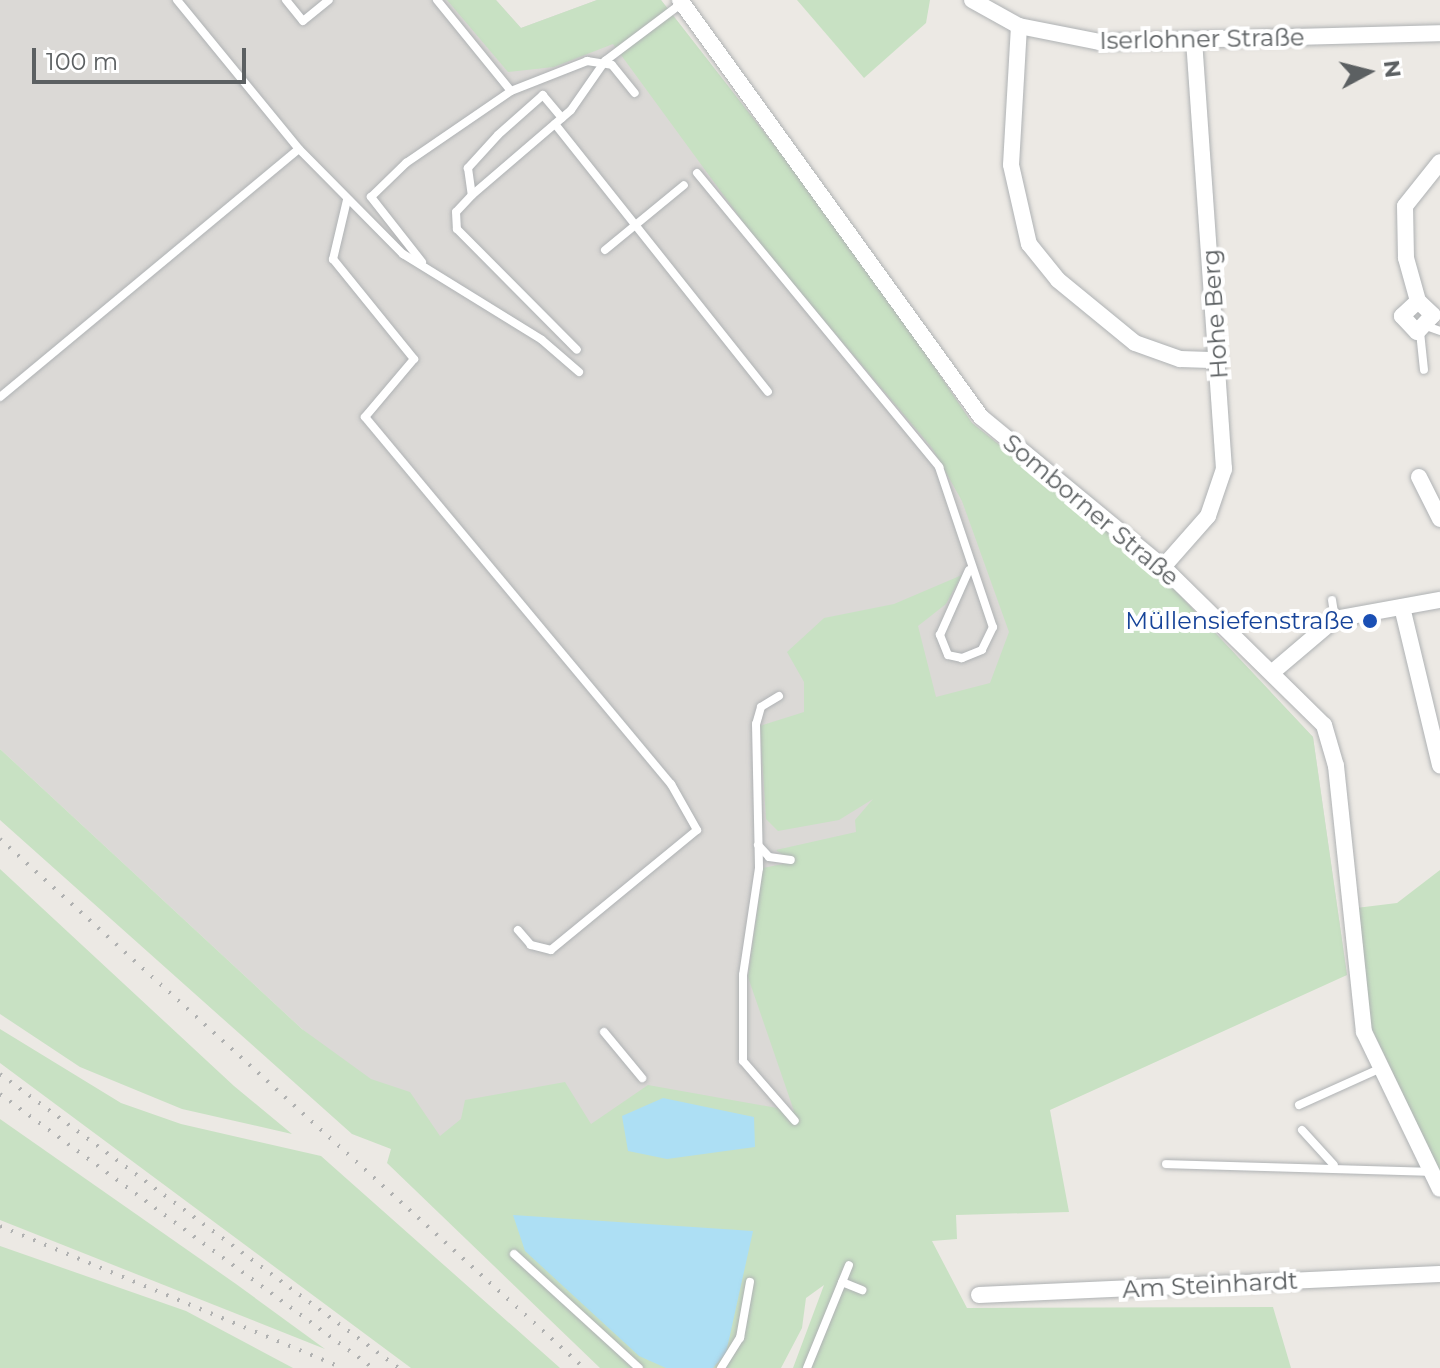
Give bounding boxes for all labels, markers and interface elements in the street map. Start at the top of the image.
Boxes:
street label: Iserlohner Straße [1099,23,1305,55]
scale bar [36,32,250,82]
north arrow [1328,32,1408,112]
text: 100 m [46,47,118,76]
text: N [1378,59,1407,79]
street label: Hohe Berg [1196,248,1234,380]
street label: Somborner Straße [997,428,1185,592]
place label: Müllensiefenstraße [1125,607,1354,635]
marker: Müllensiefenstraße [1361,612,1379,630]
street label: Am Steinhardt [1122,1266,1298,1304]

